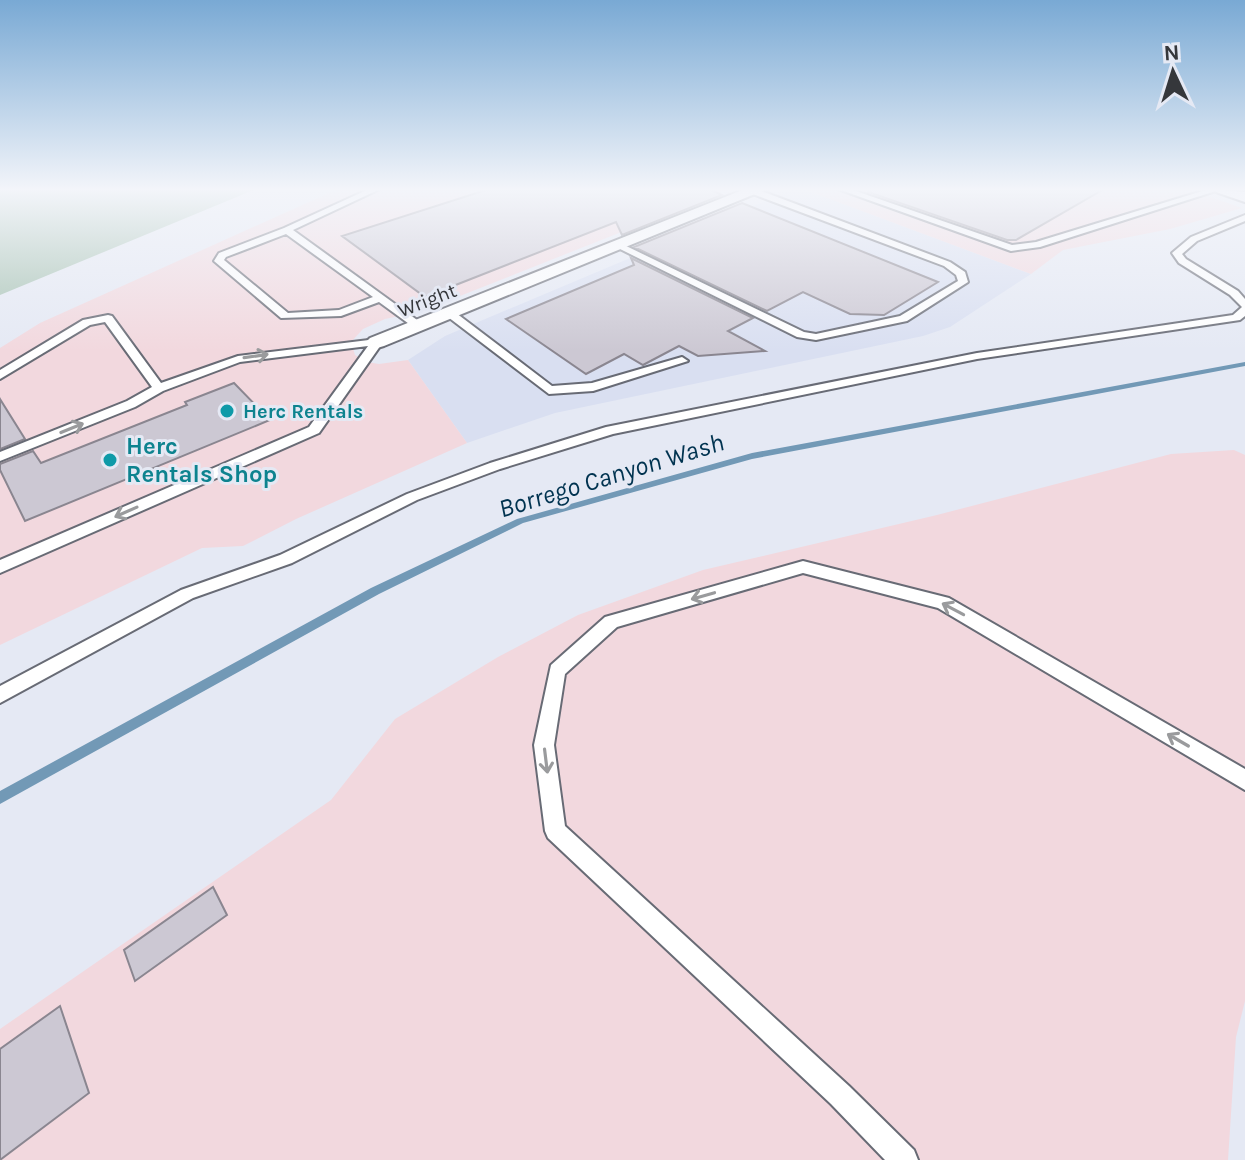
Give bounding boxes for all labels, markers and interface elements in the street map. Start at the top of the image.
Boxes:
north arrow [1133,32,1213,112]
text: N [1163,40,1180,67]
street label: Wright [394,279,460,322]
one-way arrow [243,348,268,363]
place label: Herc Rentals [243,400,363,423]
marker: Herc Rentals [218,402,236,420]
one-way arrow [59,420,84,434]
water label: Borrego Canyon Wash [495,426,727,524]
place label: Herc Rentals Shop [126,432,277,488]
marker: Herc Rentals Shop [101,451,119,469]
one-way arrow [114,505,139,520]
one-way arrow [691,589,717,604]
one-way arrow [942,601,965,617]
one-way arrow [1167,732,1190,748]
one-way arrow [539,748,554,773]

